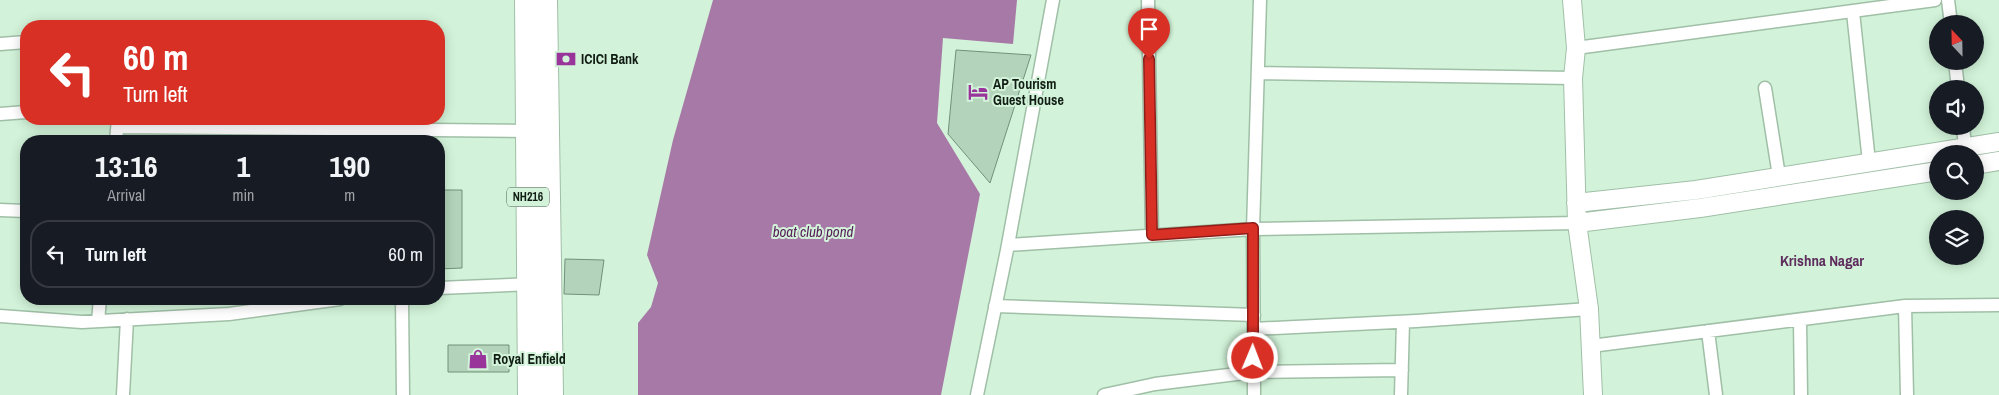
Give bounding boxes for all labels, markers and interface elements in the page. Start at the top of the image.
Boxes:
pin [1128,8,1170,59]
icon: arrive [1135,15,1163,43]
north arrow [1929,15,1984,70]
map controls [1929,15,1984,265]
text: 60 m [123,34,188,81]
icon: left [40,40,105,105]
bank icon: ICICI Bank [555,48,577,70]
place label: ICICI Bank [581,50,639,68]
place label: AP Tourism Guest House [993,75,1064,109]
text: Turn left [123,79,188,109]
button: sound [1929,80,1984,135]
hotel icon: AP Tourism Guest House [967,81,989,103]
button: search [1929,145,1984,200]
text: 13:16 [95,146,158,186]
text: 1 [237,146,250,186]
text: 190 [329,146,370,186]
text: Arrival [107,184,145,206]
text: min [232,184,254,206]
text: m [344,184,355,206]
road number: NH216 [507,188,549,206]
button: layers [1929,210,1984,265]
water label: boat club pond [773,221,854,242]
icon: left [42,240,70,268]
text: Turn left [85,241,146,267]
text: 60 m [388,241,423,267]
district label: Krishna Nagar [1780,250,1864,271]
position arrow [1226,331,1278,383]
shop icon: Royal Enfield [467,348,489,370]
place label: Royal Enfield [493,350,566,368]

